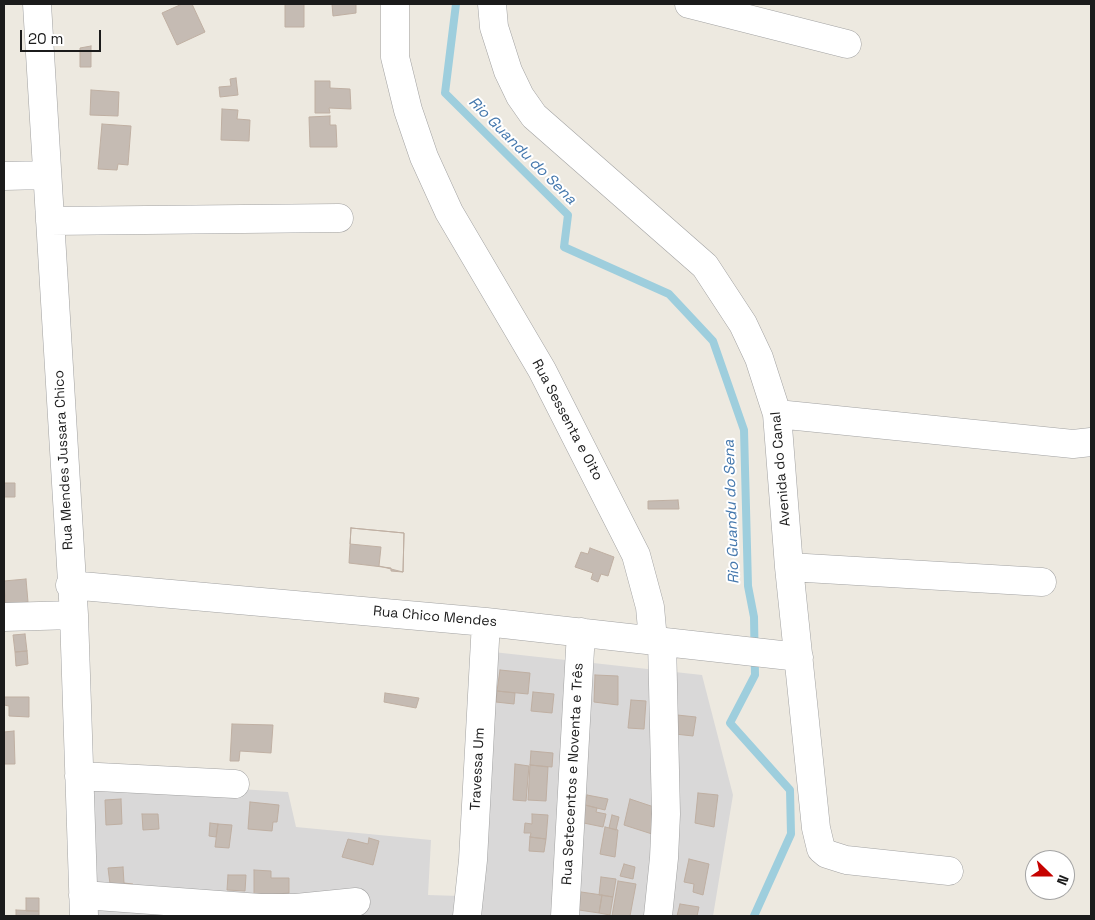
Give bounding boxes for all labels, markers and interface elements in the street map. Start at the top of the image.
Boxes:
scale bar [22,20,104,52]
text: 20 m [28,29,63,48]
water label: Rio Guandu do Sena [465,94,579,208]
street label: Rua Sessenta e Oito [528,356,606,484]
street label: Rua Mendes Jussara Chico [51,370,77,550]
street label: Avenida do Canal [768,411,794,527]
water label: Rio Guandu do Sena [720,439,744,585]
street label: Rua Chico Mendes [372,603,498,631]
street label: Rua Setecentos e Noventa e Três [559,663,587,885]
street label: Travessa Um [467,727,489,811]
north arrow [1025,850,1075,900]
text: N [1053,873,1073,888]

